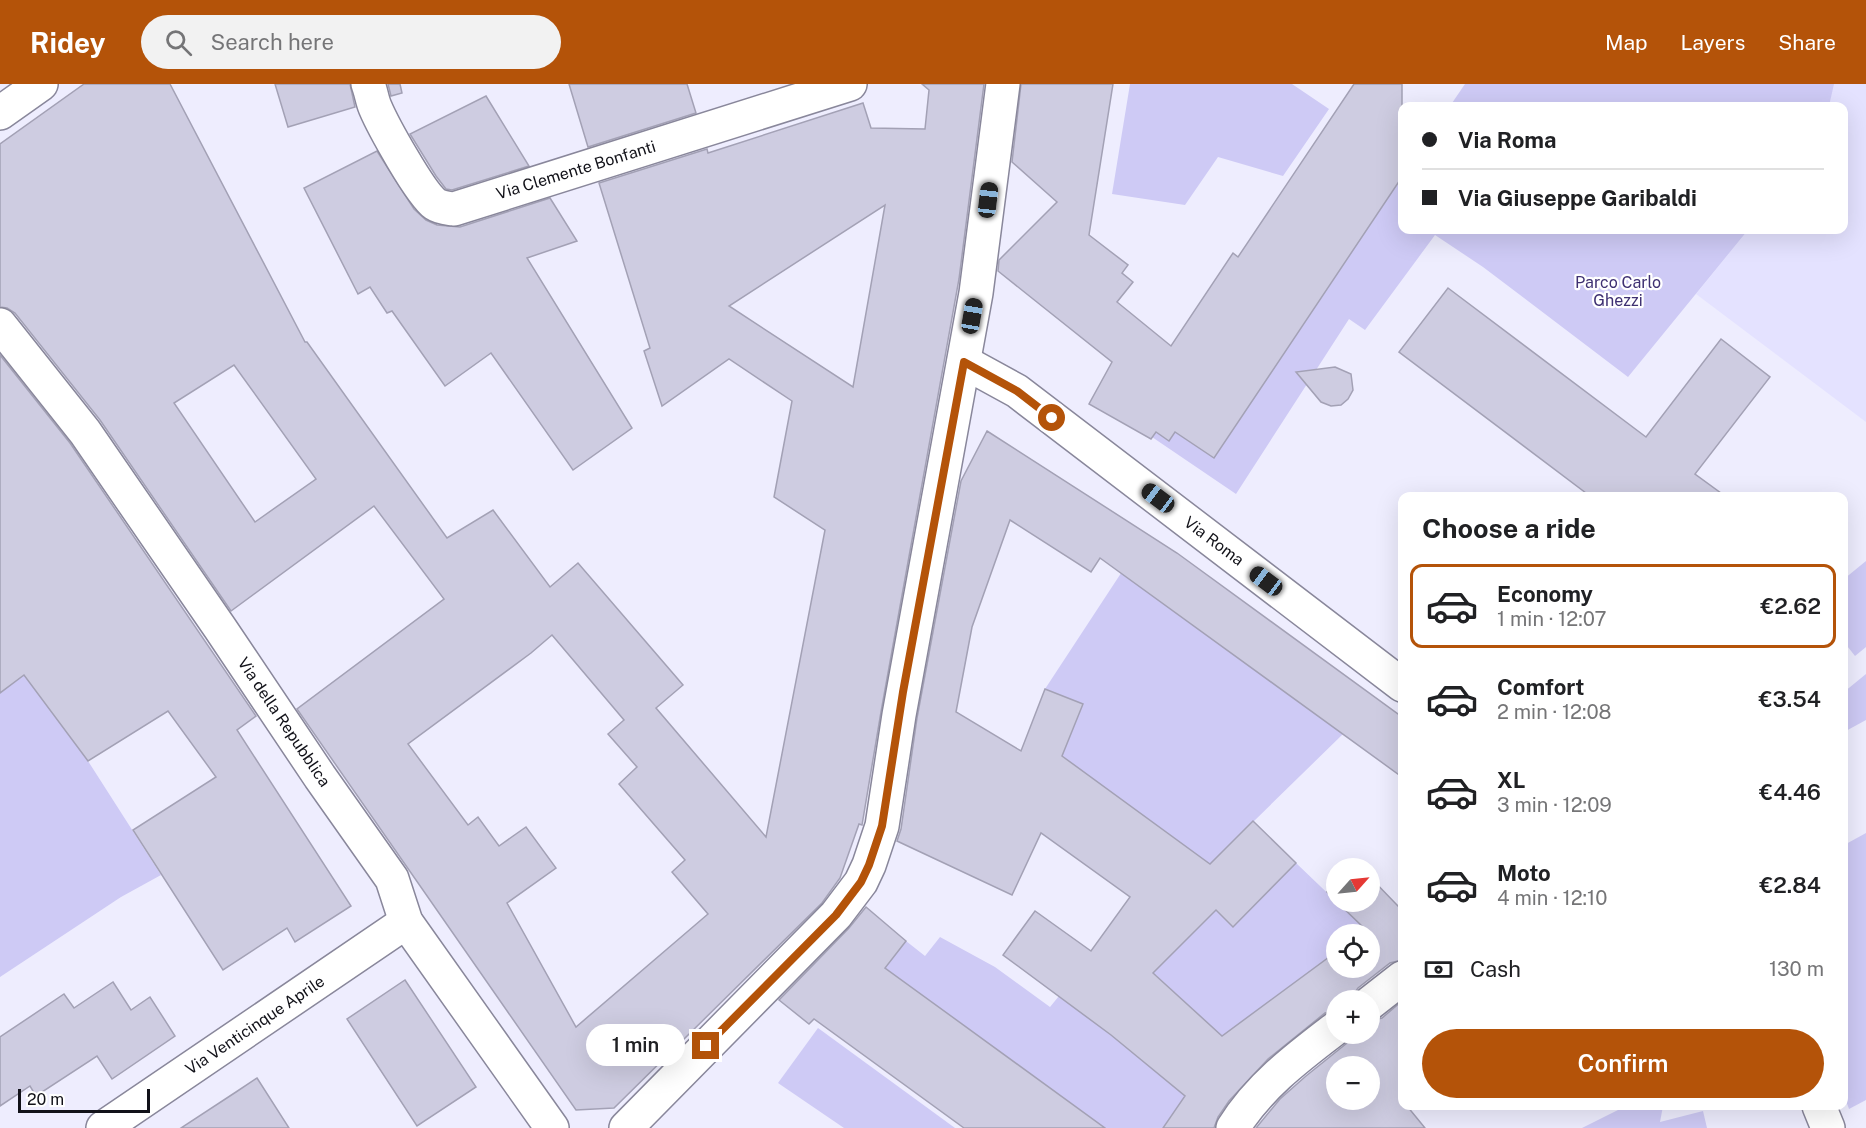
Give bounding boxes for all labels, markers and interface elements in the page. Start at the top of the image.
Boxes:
search box [141,15,561,69]
text: Ridey [30,26,105,59]
icon: search [162,26,195,59]
text: Search here [210,29,334,55]
text: Map [1605,30,1648,55]
text: Layers [1681,30,1745,55]
text: Share [1778,30,1836,55]
text: Via Roma [1458,127,1556,153]
street label: Via Clemente Bonfanti [494,137,658,203]
car [977,181,999,219]
text: Via Giuseppe Garibaldi [1458,185,1697,211]
park label: Parco Carlo Ghezzi [1575,273,1661,310]
car [960,297,984,335]
route start [1038,404,1065,431]
car [1138,480,1178,516]
street label: Via Roma [1180,512,1248,570]
text: Choose a ride [1422,512,1596,544]
car [1246,563,1286,599]
icon: car [1425,579,1479,633]
text: Economy [1497,581,1593,607]
text: €2.62 [1760,593,1821,619]
text: 1 min · 12:07 [1497,607,1607,631]
street label: Via della Repubblica [234,654,334,790]
icon: car [1425,672,1479,726]
text: Comfort [1497,674,1584,700]
text: €3.54 [1759,686,1821,712]
text: 2 min · 12:08 [1497,700,1612,724]
icon: car [1425,765,1479,819]
text: XL [1497,767,1525,793]
text: €4.46 [1759,779,1821,805]
text: 3 min · 12:09 [1497,793,1612,817]
north arrow [1326,858,1380,912]
map controls [1326,858,1380,1110]
icon: car [1425,858,1479,912]
text: Moto [1497,860,1551,886]
text: €2.84 [1759,872,1821,898]
text: 4 min · 12:10 [1497,886,1607,910]
button: locate [1326,924,1380,978]
icon: cash [1422,953,1455,986]
text: Cash [1470,956,1521,982]
text: 130 m [1769,957,1824,981]
street label: Via Venticinque Aprile [182,971,328,1079]
button: + [1326,990,1380,1044]
callout: 1 min [586,1025,685,1067]
button: Confirm [1422,1029,1824,1098]
route end [692,1032,719,1059]
text: 1 min [612,1033,659,1057]
button: − [1326,1056,1380,1110]
scale bar [18,1086,150,1114]
text: 20 m [27,1090,64,1109]

